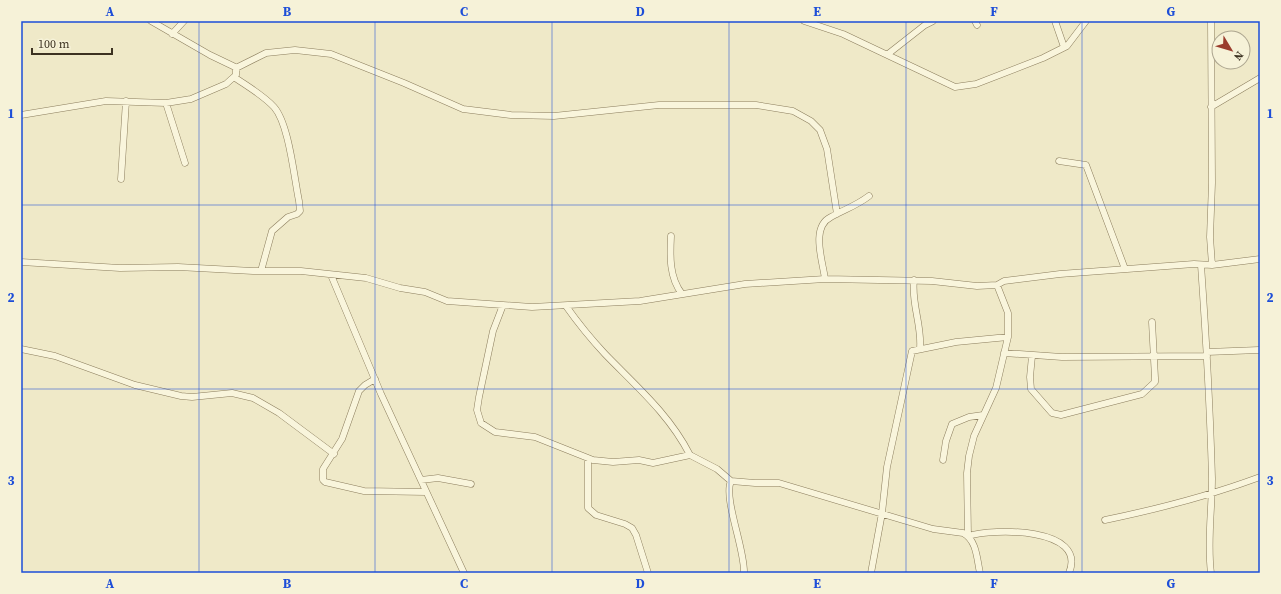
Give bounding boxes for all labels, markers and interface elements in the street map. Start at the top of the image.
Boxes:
text: A [106,3,115,20]
text: B [283,3,292,20]
text: C [460,3,468,20]
text: D [635,3,645,20]
text: E [813,3,821,20]
text: F [990,3,998,20]
text: G [1167,3,1176,20]
scale bar [32,30,112,56]
north arrow [1211,30,1251,70]
text: 100 m [38,36,70,52]
text: N [1230,48,1247,64]
text: 1 [7,105,15,122]
text: 1 [1266,105,1274,122]
text: 2 [7,289,15,306]
text: 2 [1266,289,1274,306]
text: 3 [7,472,15,489]
text: 3 [1266,472,1274,489]
text: A [106,575,115,592]
text: B [283,575,292,592]
text: C [460,575,468,592]
text: D [635,575,645,592]
text: E [813,575,821,592]
text: F [990,575,998,592]
text: G [1167,575,1176,592]

